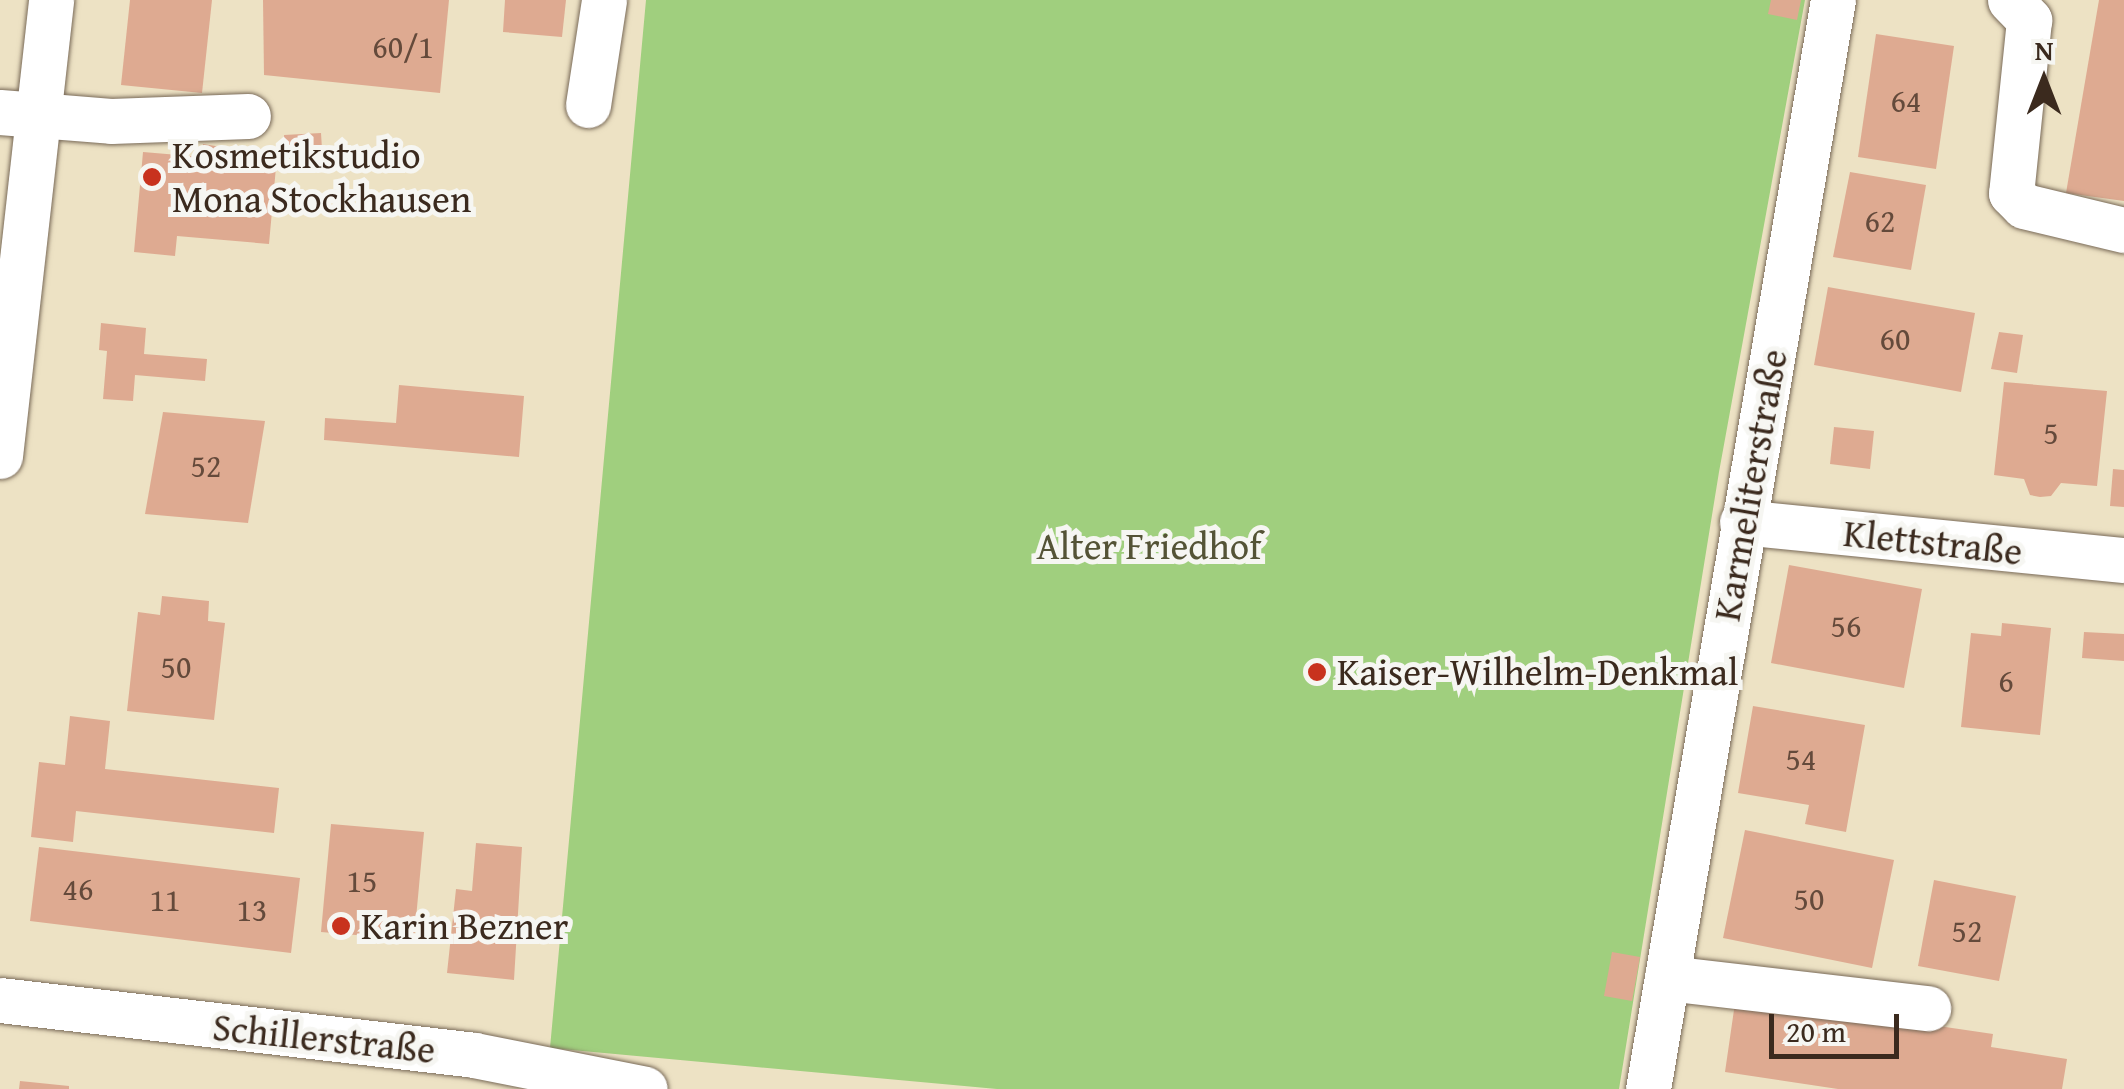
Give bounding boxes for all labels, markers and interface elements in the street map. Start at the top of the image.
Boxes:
house number: 60/1 [372,28,434,66]
text: N [2035,29,2053,70]
north arrow [1994,30,2094,130]
house number: 64 [1891,82,1921,120]
place label: Kosmetikstudio Mona Stockhausen [172,132,471,222]
marker: Kosmetikstudio Mona Stockhausen [141,166,163,188]
house number: 62 [1865,202,1895,240]
house number: 60 [1880,320,1910,358]
street label: Karmeliterstraße [1704,346,1796,624]
house number: 5 [2043,414,2059,452]
house number: 52 [191,447,221,485]
street label: Klettstraße [1841,510,2025,574]
park label: Alter Friedhof [1037,523,1261,569]
house number: 56 [1831,607,1861,645]
house number: 50 [161,648,191,686]
place label: Kaiser-Wilhelm-Denkmal [1337,649,1739,695]
marker: Kaiser-Wilhelm-Denkmal [1306,661,1328,683]
house number: 6 [1998,662,2014,700]
house number: 54 [1786,740,1816,778]
house number: 15 [347,862,377,900]
house number: 46 [63,870,93,908]
house number: 50 [1794,880,1824,918]
house number: 11 [150,881,180,919]
house number: 13 [237,891,267,929]
place label: Karin Bezner [361,903,568,949]
house number: 52 [1952,912,1982,950]
marker: Karin Bezner [330,915,352,937]
scale bar [1774,994,1904,1056]
street label: Schillerstraße [210,1004,438,1072]
text: 20 m [1786,1009,1846,1053]

